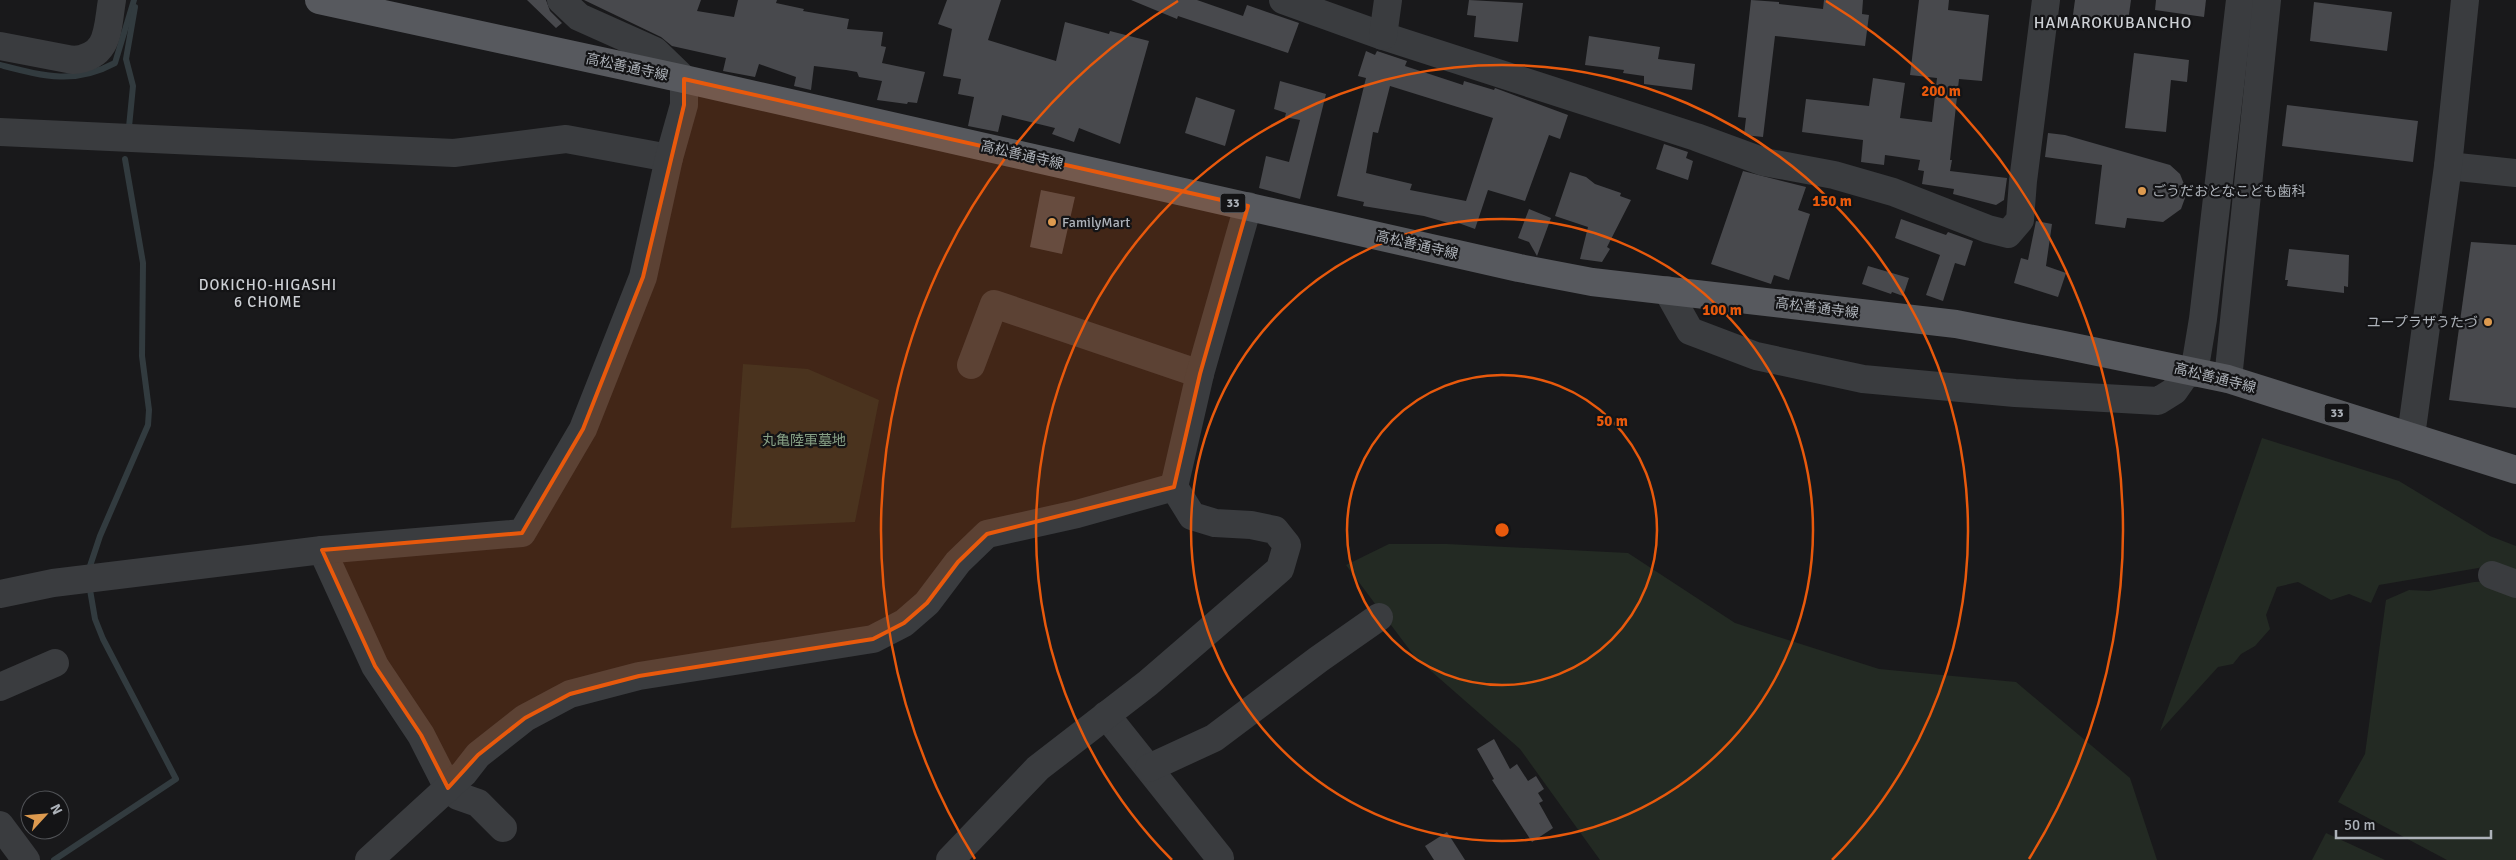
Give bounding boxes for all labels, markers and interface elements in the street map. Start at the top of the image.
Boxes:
district label: HAMAROKUBANCHO [2034,13,2192,33]
street label: 高松善通寺線 [584,50,670,84]
text: 200 m [1921,82,1961,100]
street label: 高松善通寺線 [979,137,1065,173]
place label: ごうだおとなこども歯科 [2152,183,2306,200]
marker: ごうだおとなこども歯科 [2136,185,2148,197]
text: 150 m [1812,192,1852,210]
road number: 33 [1220,194,1246,212]
place label: FamilyMart [1062,214,1130,231]
marker: FamilyMart [1046,216,1058,228]
street label: 高松善通寺線 [1374,227,1460,263]
district label: DOKICHO-HIGASHI 6 CHOME [199,276,337,311]
street label: 高松善通寺線 [1774,294,1860,322]
text: 100 m [1702,301,1742,319]
place label: ユープラザうたづ [2367,314,2478,331]
marker: ユープラザうたづ [2482,316,2494,328]
street label: 高松善通寺線 [2172,360,2258,396]
road number: 33 [2324,403,2350,422]
text: 50 m [1596,412,1628,430]
park label: 丸亀陸軍墓地 [762,432,846,449]
centre of rings [1493,521,1511,539]
north arrow [20,790,70,840]
text: N [46,801,66,818]
scale bar [2336,808,2491,840]
text: 50 m [2344,816,2375,834]

